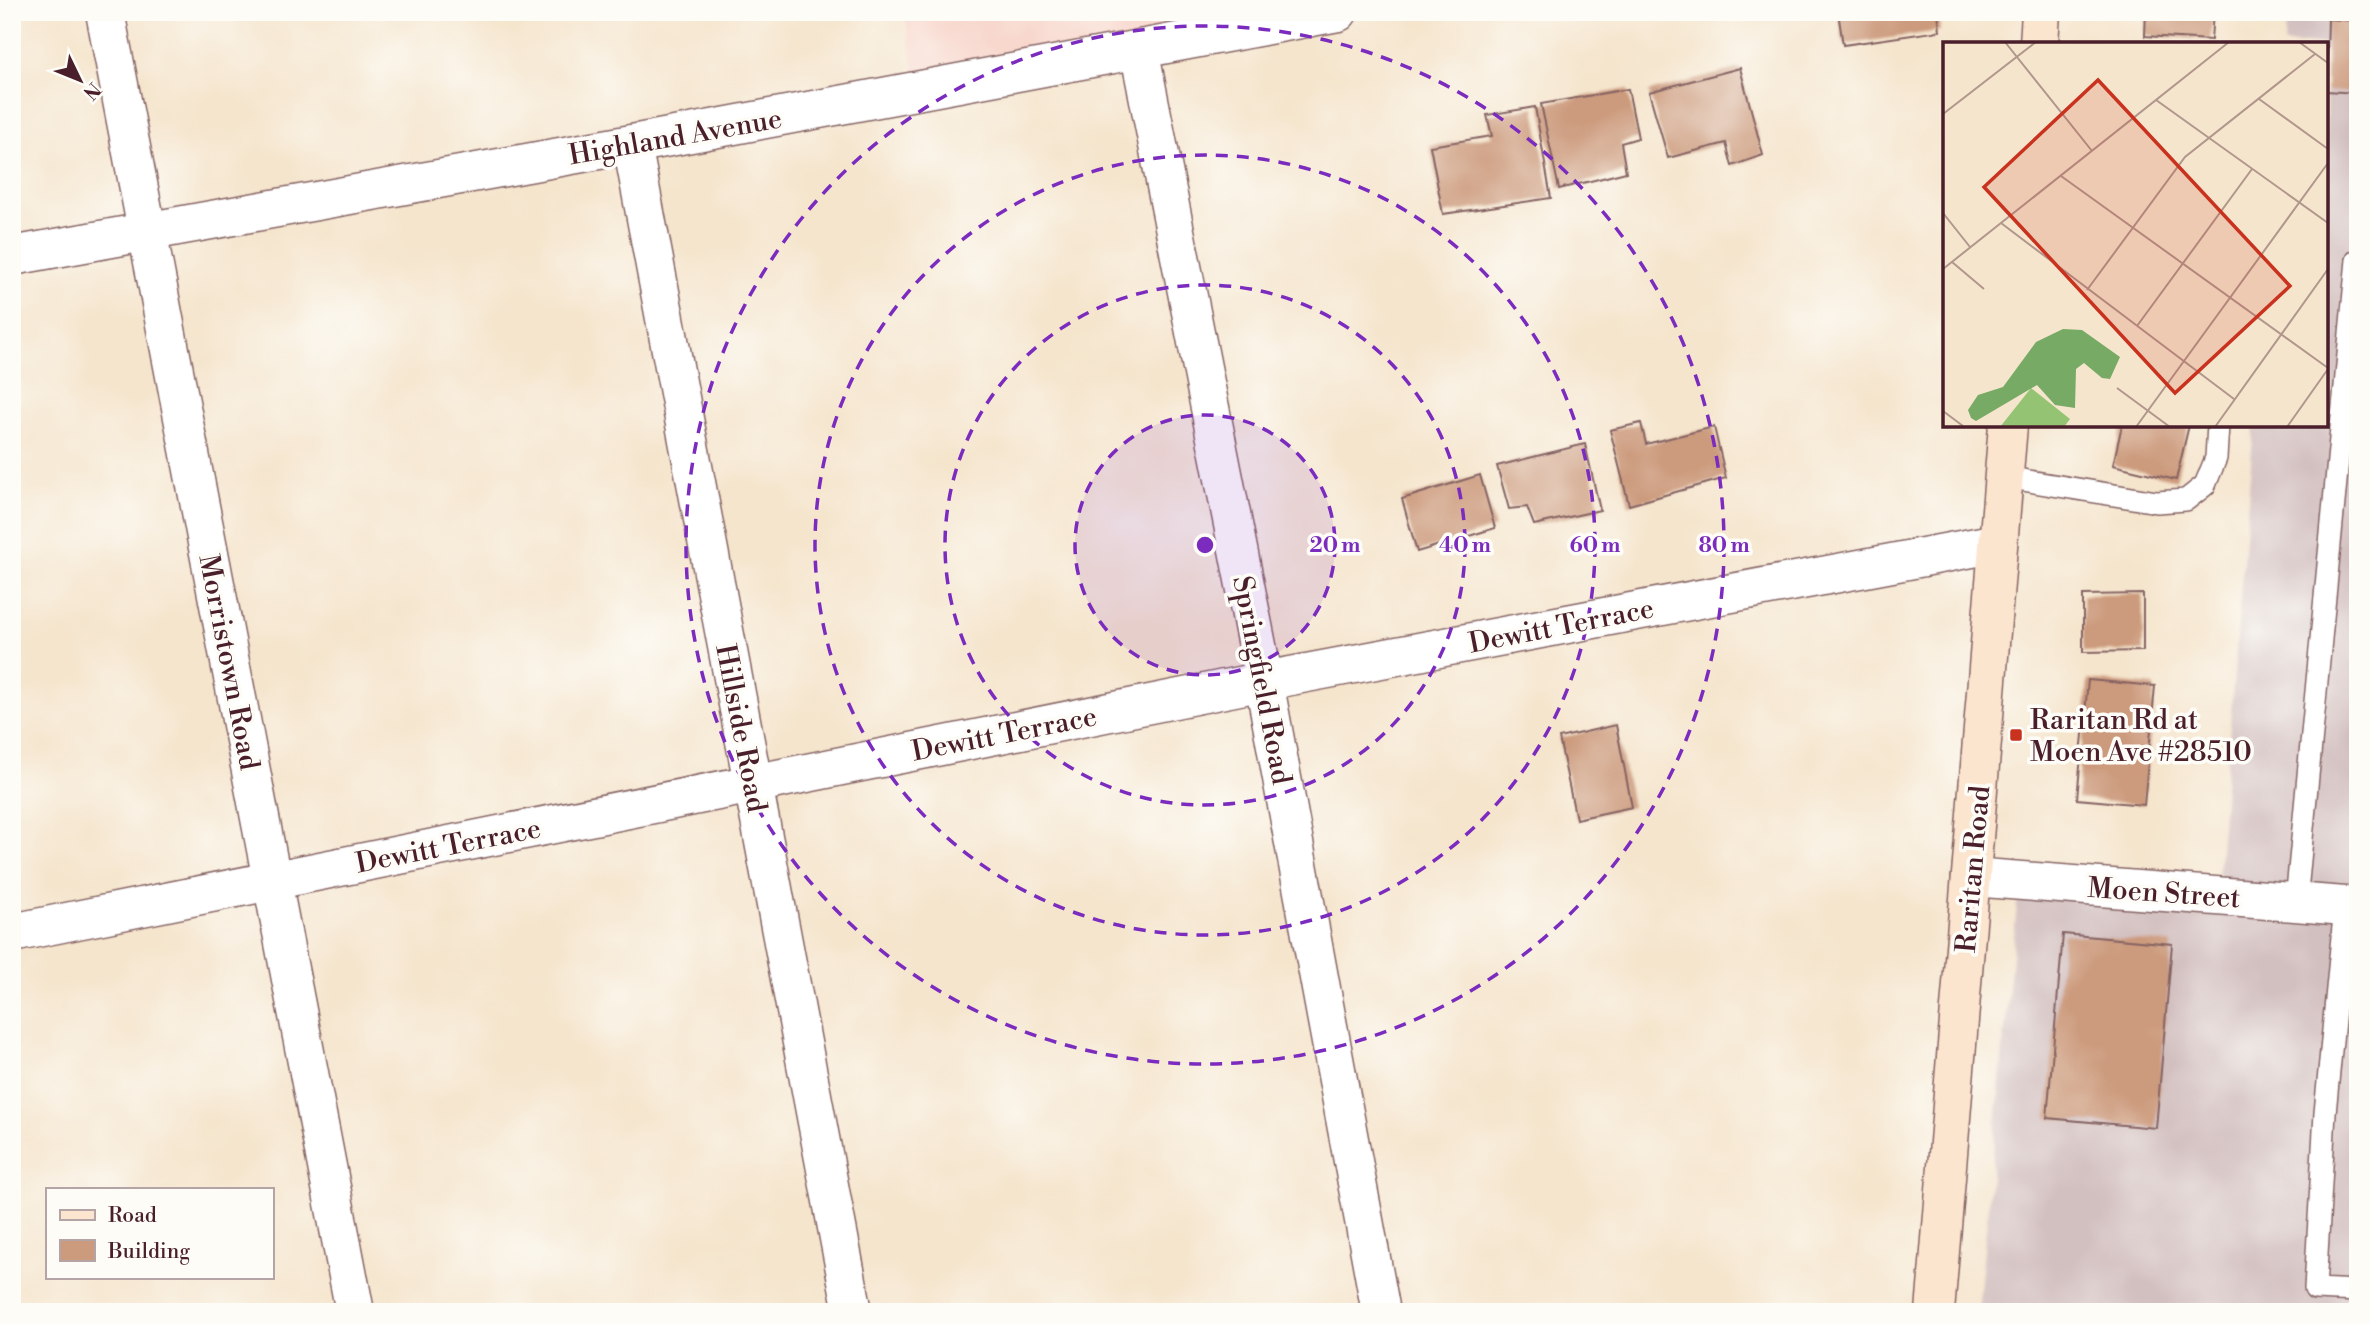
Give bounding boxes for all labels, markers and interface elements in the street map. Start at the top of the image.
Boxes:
inset map [1943,42,2328,427]
north arrow [46,46,116,116]
text: N [78,77,106,105]
street label: Highland Avenue [566,101,785,173]
centre of rings [1193,533,1217,557]
text: 20 m [1310,533,1360,559]
text: 40 m [1439,533,1491,559]
text: 60 m [1570,533,1620,559]
text: 80 m [1698,533,1750,559]
street label: Morristown Road [190,551,267,773]
street label: Springfield Road [1224,573,1299,788]
street label: Dewitt Terrace [1466,591,1657,662]
street label: Hillside Road [707,641,774,815]
street label: Dewitt Terrace [909,699,1100,770]
place label: Raritan Rd at Moen Ave #28510 [2030,703,2252,770]
marker: Raritan Rd at Moen Ave #28510 [2008,727,2024,743]
street label: Raritan Road [1949,784,1998,954]
street label: Dewitt Terrace [353,811,544,882]
street label: Moen Street [2086,871,2242,916]
legend [46,1188,273,1278]
text: Road [108,1203,157,1229]
text: Building [107,1239,190,1265]

